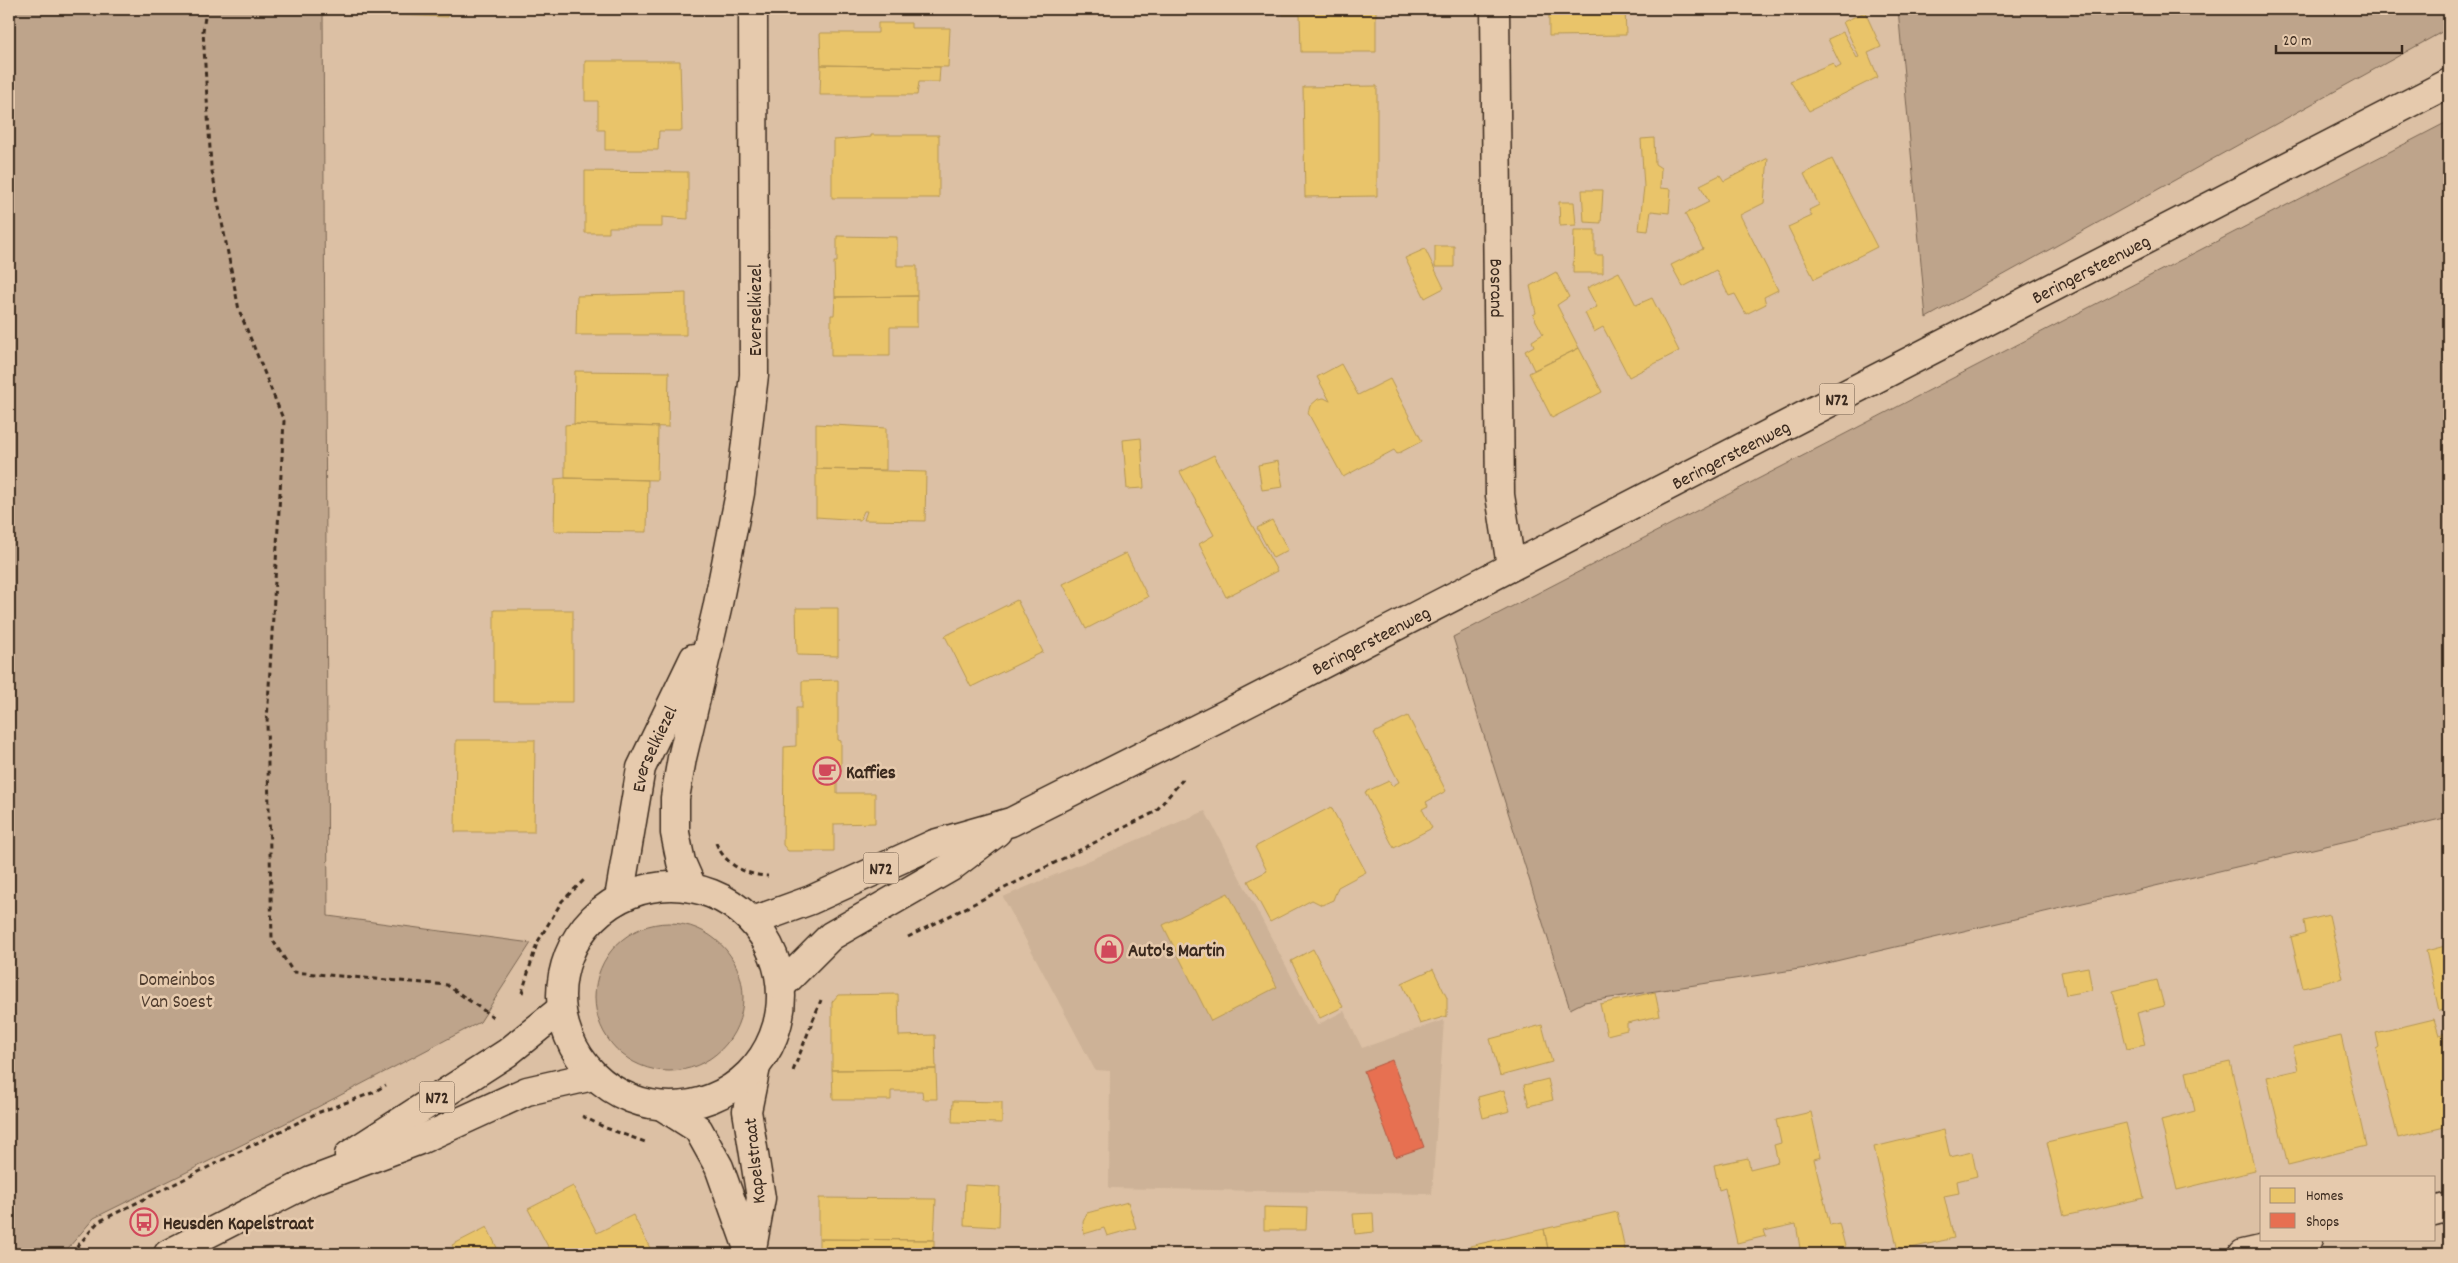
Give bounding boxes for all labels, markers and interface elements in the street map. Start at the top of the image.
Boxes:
scale bar [2276,22,2402,54]
text: 20 m [2283,31,2311,53]
street label: Beringersteenweg [2028,229,2156,313]
street label: Bosrand [1481,258,1508,318]
street label: Everselkiezel [744,263,771,356]
road number: N72 [1820,384,1854,414]
street label: Beringersteenweg [1668,415,1796,499]
street label: Beringersteenweg [1308,601,1436,684]
street label: Everselkiezel [627,702,686,795]
cafe icon: Kaffies [812,756,842,786]
place label: Kaffies [846,761,896,788]
road number: N72 [864,852,898,884]
shop icon: Auto's Martin [1094,934,1124,964]
place label: Auto's Martin [1128,939,1225,966]
park label: Domeinbos Van Soest [139,968,215,1017]
road number: N72 [420,1082,454,1112]
street label: Kapelstraat [739,1116,774,1205]
legend [2260,1176,2436,1240]
text: Homes [2306,1186,2344,1208]
bus stop icon: Heusden Kapelstraat [129,1207,159,1237]
place label: Heusden Kapelstraat [163,1212,314,1239]
text: Shops [2306,1212,2339,1234]

